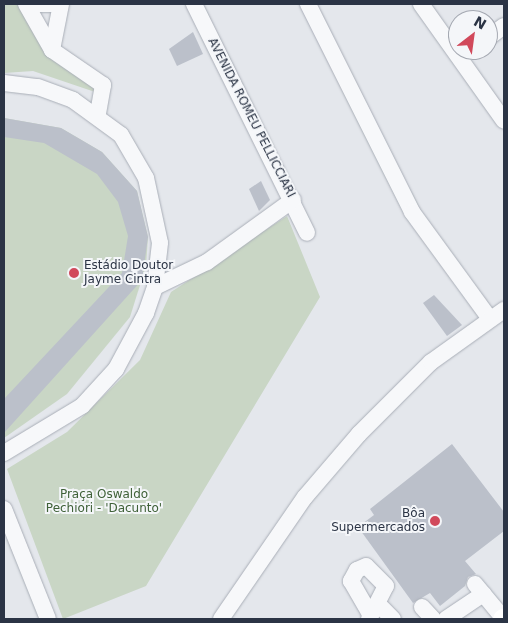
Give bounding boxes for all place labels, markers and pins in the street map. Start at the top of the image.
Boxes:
place label: Estádio Doutor Jayme Cintra [84,259,173,287]
marker: Estádio Doutor Jayme Cintra [68,267,80,279]
place label: Bôa Supermercados [331,507,425,535]
marker: Bôa Supermercados [429,515,441,527]

